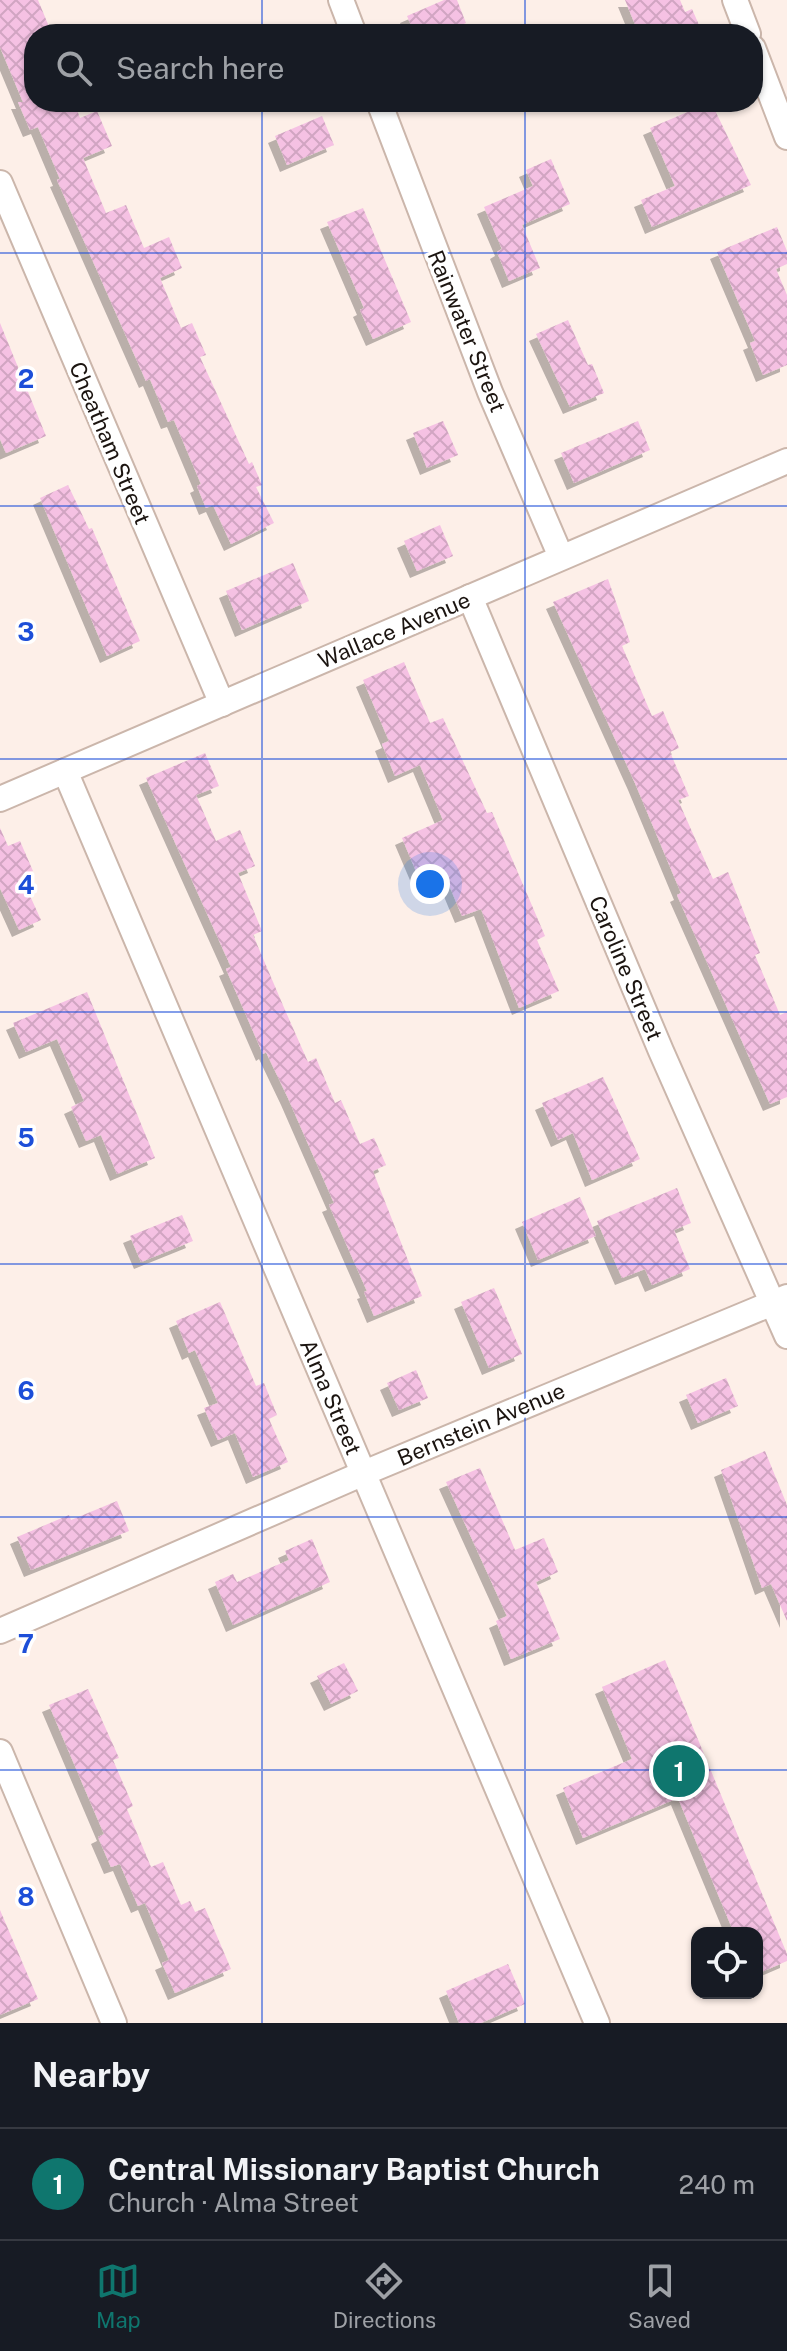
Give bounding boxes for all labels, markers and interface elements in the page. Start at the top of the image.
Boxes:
search box [24,24,763,112]
icon: search [52,46,96,90]
text: Search here [116,50,284,86]
street label: Rainwater Street [423,246,511,416]
street label: Cheatham Street [64,358,156,528]
text: 2 [18,363,34,394]
street label: Wallace Avenue [314,586,474,674]
text: 3 [17,616,35,647]
your location [410,864,450,904]
text: 4 [17,869,35,900]
street label: Caroline Street [584,892,668,1044]
text: 5 [17,1122,35,1153]
street label: Alma Street [295,1335,367,1459]
text: 6 [17,1375,35,1406]
street label: Bernstein Avenue [393,1377,569,1471]
text: 7 [18,1628,34,1659]
pin: 1 [653,1741,705,1801]
text: 8 [17,1881,35,1912]
map controls [691,1927,763,1999]
button: locate [691,1927,763,1999]
text: Nearby [32,2055,150,2095]
text: Central Missionary Baptist Church [108,2151,600,2187]
text: 1 [52,2169,64,2200]
text: 240 m [678,2169,755,2200]
text: Church · Alma Street [108,2187,359,2218]
tab: Map [96,2259,141,2333]
tab: Directions [333,2259,436,2333]
tab: Saved [628,2259,691,2333]

